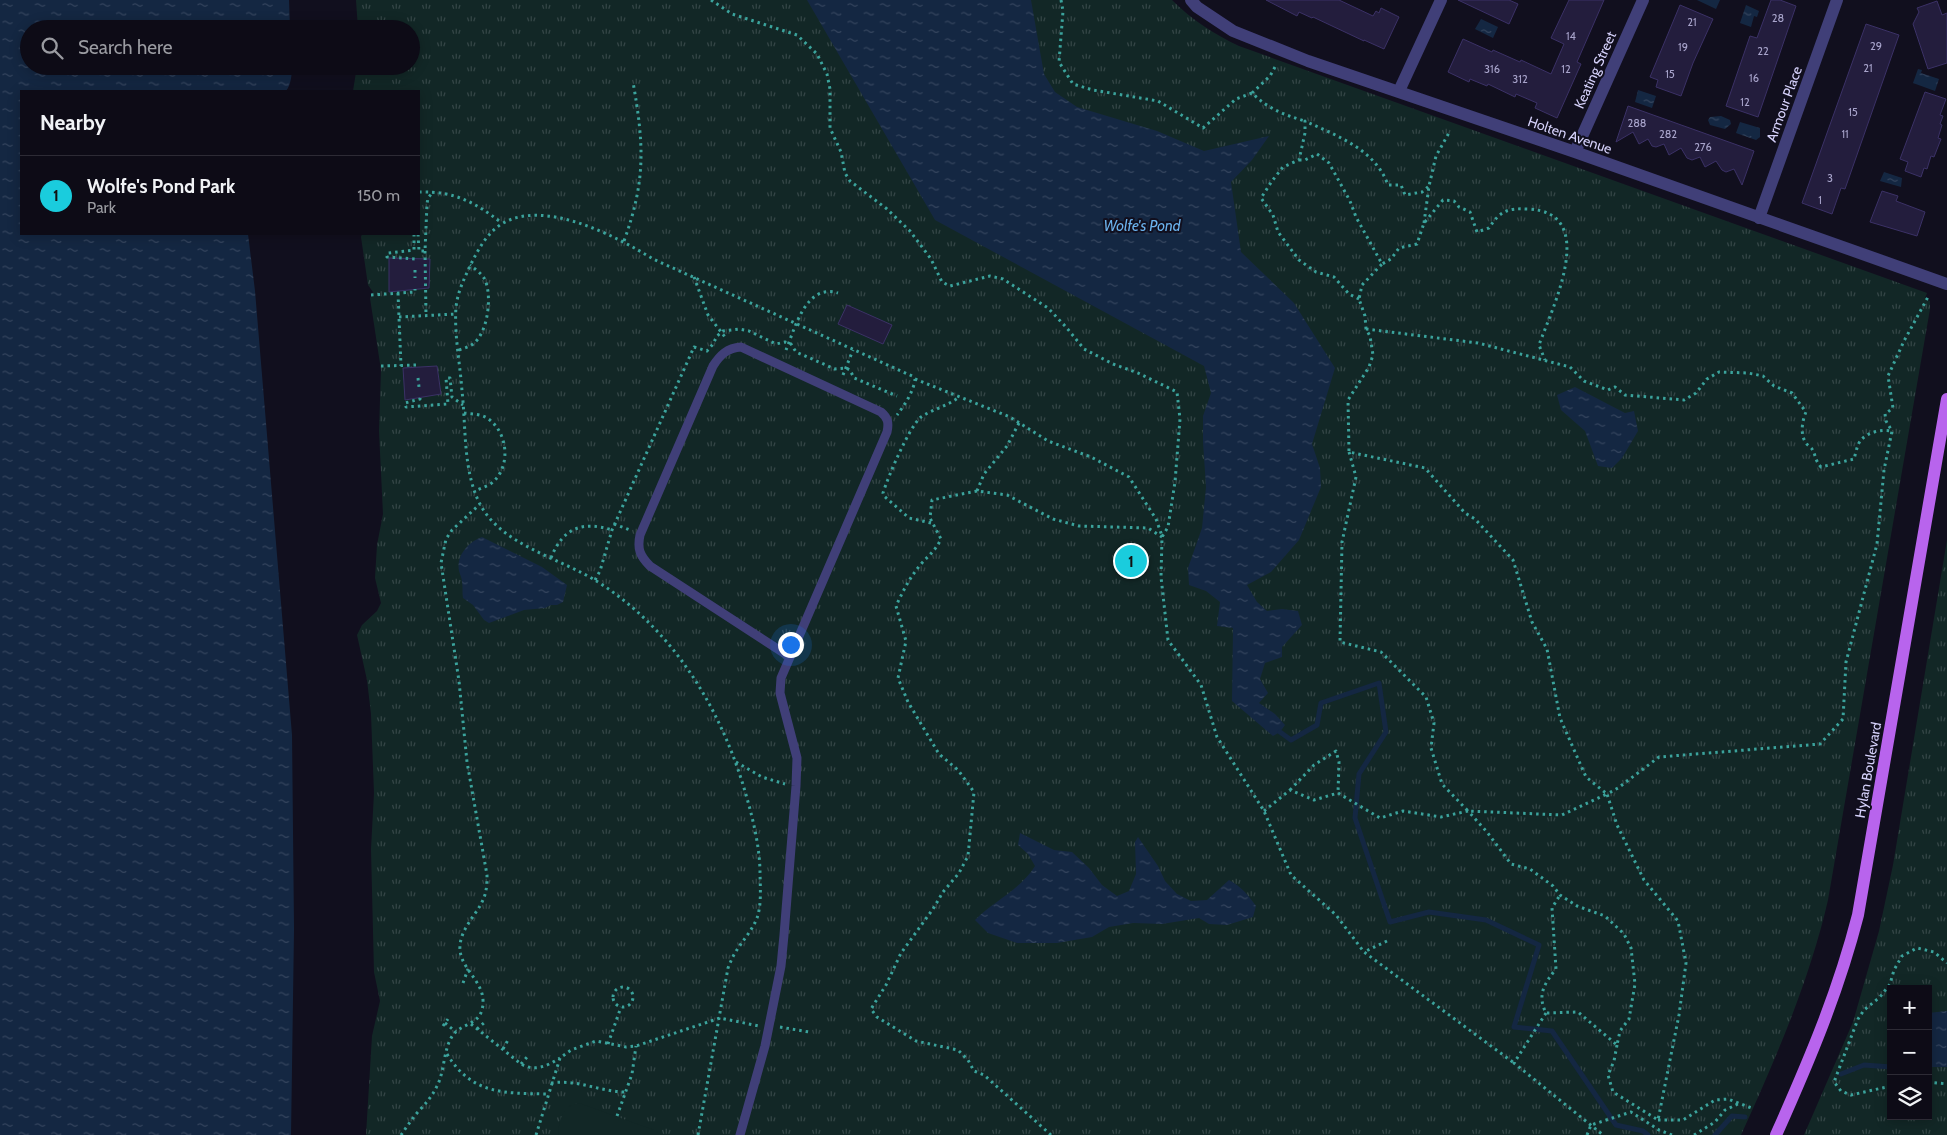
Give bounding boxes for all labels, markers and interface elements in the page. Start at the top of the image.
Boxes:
house number: 28 [1772,11,1784,25]
house number: 21 [1687,15,1697,29]
search box [20,20,420,75]
street label: Keating Street [1570,28,1620,111]
house number: 14 [1566,29,1577,43]
icon: search [38,34,66,62]
text: Search here [78,36,172,59]
house number: 29 [1870,39,1882,53]
house number: 19 [1678,40,1688,54]
house number: 22 [1757,44,1769,58]
house number: 21 [1863,61,1873,75]
house number: 316 [1484,62,1500,76]
house number: 12 [1561,62,1571,76]
street label: Armour Place [1762,64,1806,144]
house number: 15 [1665,67,1675,81]
house number: 16 [1749,71,1759,85]
house number: 312 [1512,72,1528,86]
house number: 12 [1740,95,1750,109]
house number: 15 [1848,105,1858,119]
text: Nearby [40,110,106,135]
street label: Holten Avenue [1526,112,1614,158]
house number: 288 [1627,116,1647,130]
house number: 282 [1659,127,1677,141]
house number: 11 [1841,127,1849,141]
house number: 276 [1694,140,1712,154]
house number: 3 [1827,171,1833,185]
text: Wolfe's Pond Park [87,175,235,198]
text: 1 [53,186,59,205]
text: 150 m [357,186,400,205]
house number: 1 [1818,193,1822,207]
text: Park [87,198,116,217]
water label: Wolfe's Pond [1104,217,1182,235]
pin: 1 [1115,542,1147,580]
your location [778,632,804,658]
street label: Hylan Boulevard [1851,721,1885,819]
map controls [1887,985,1932,1120]
button: + [1887,985,1932,1030]
button: − [1887,1030,1932,1075]
button: layers [1887,1075,1932,1120]

